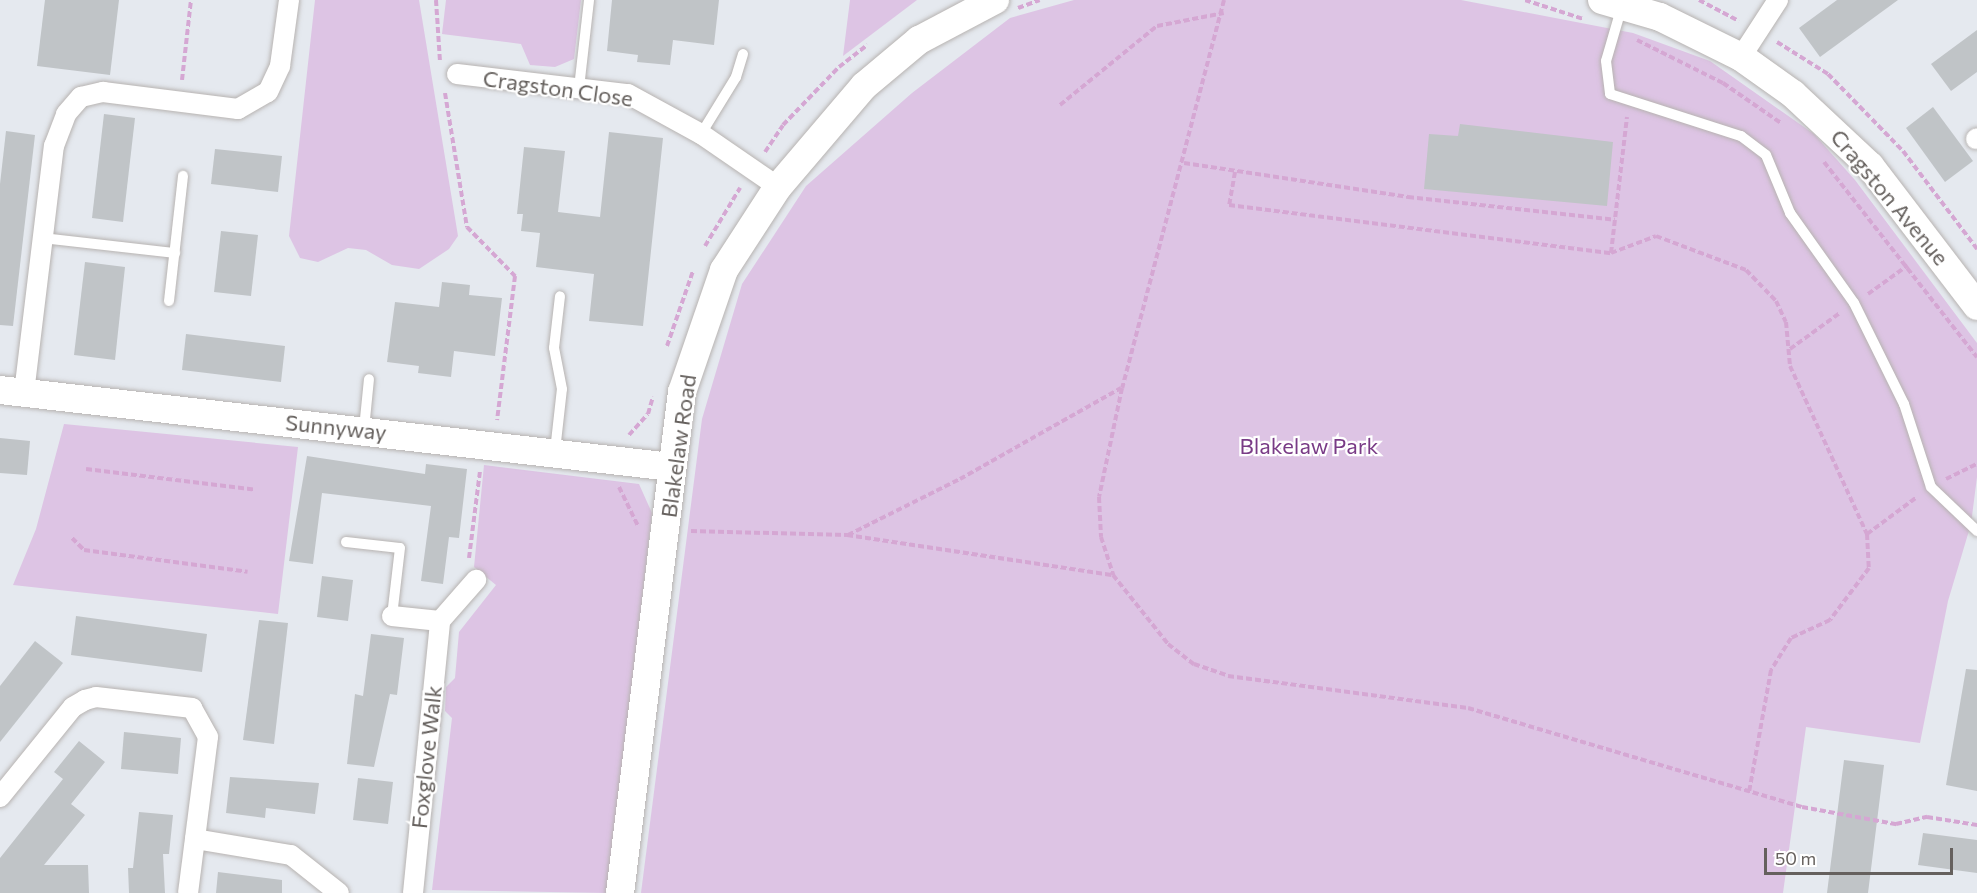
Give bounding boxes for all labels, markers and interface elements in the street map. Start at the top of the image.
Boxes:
street label: Cragston Close [481,64,635,112]
street label: Cragston Avenue [1826,124,1954,270]
street label: Blakelaw Road [655,373,701,519]
street label: Sunnyway [284,409,388,445]
park label: Blakelaw Park [1239,433,1379,459]
street label: Foxglove Walk [405,684,447,830]
scale bar [1767,836,1956,874]
text: 50 m [1775,847,1816,869]

